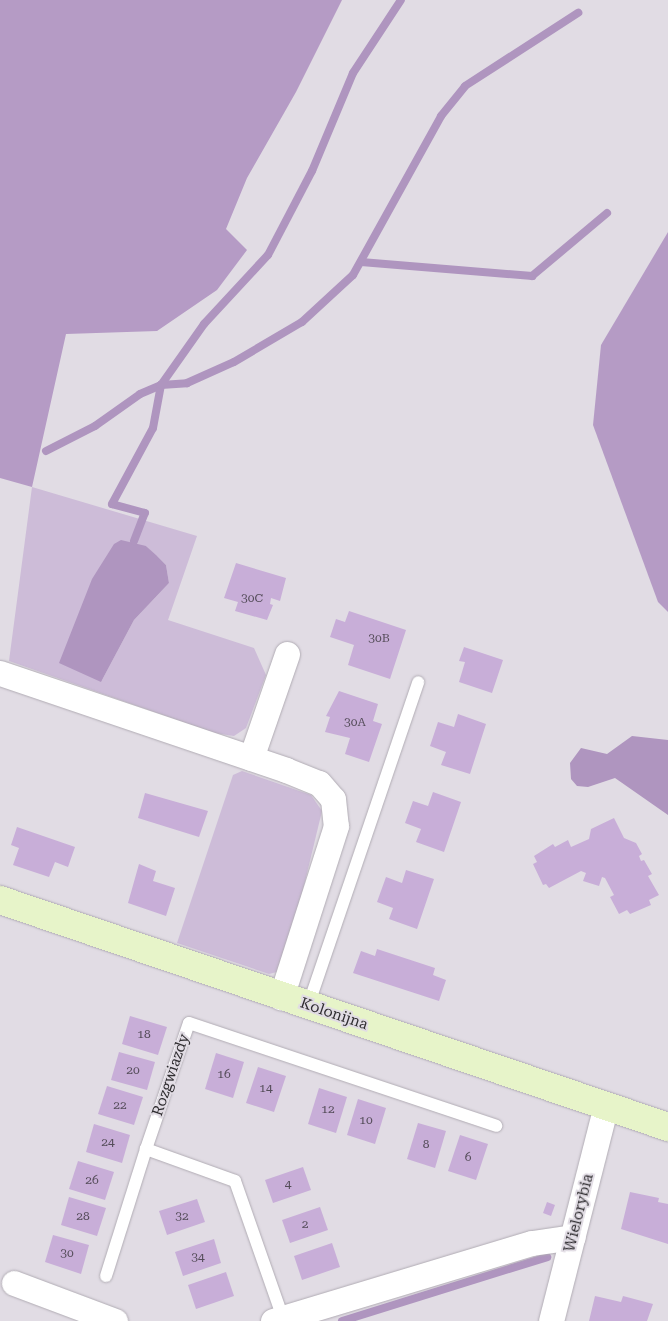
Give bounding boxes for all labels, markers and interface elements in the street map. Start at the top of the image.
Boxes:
house number: 30C [241,592,263,606]
house number: 30B [368,632,390,646]
house number: 30A [344,716,366,730]
street label: Kolonijna [298,994,370,1034]
house number: 18 [137,1028,151,1042]
street label: Rozgwiazdy [148,1031,194,1119]
house number: 20 [126,1064,140,1078]
house number: 16 [217,1068,231,1082]
house number: 14 [259,1082,273,1096]
house number: 22 [113,1099,127,1113]
house number: 12 [321,1103,335,1117]
house number: 10 [359,1114,373,1128]
house number: 24 [101,1136,115,1150]
house number: 8 [423,1138,429,1152]
house number: 6 [465,1151,471,1165]
street label: Wielorybia [561,1172,597,1254]
house number: 26 [85,1174,99,1188]
house number: 4 [285,1178,291,1192]
house number: 28 [76,1210,90,1224]
house number: 32 [175,1210,189,1224]
house number: 2 [302,1218,308,1232]
house number: 30 [60,1247,74,1261]
house number: 34 [191,1251,205,1265]

